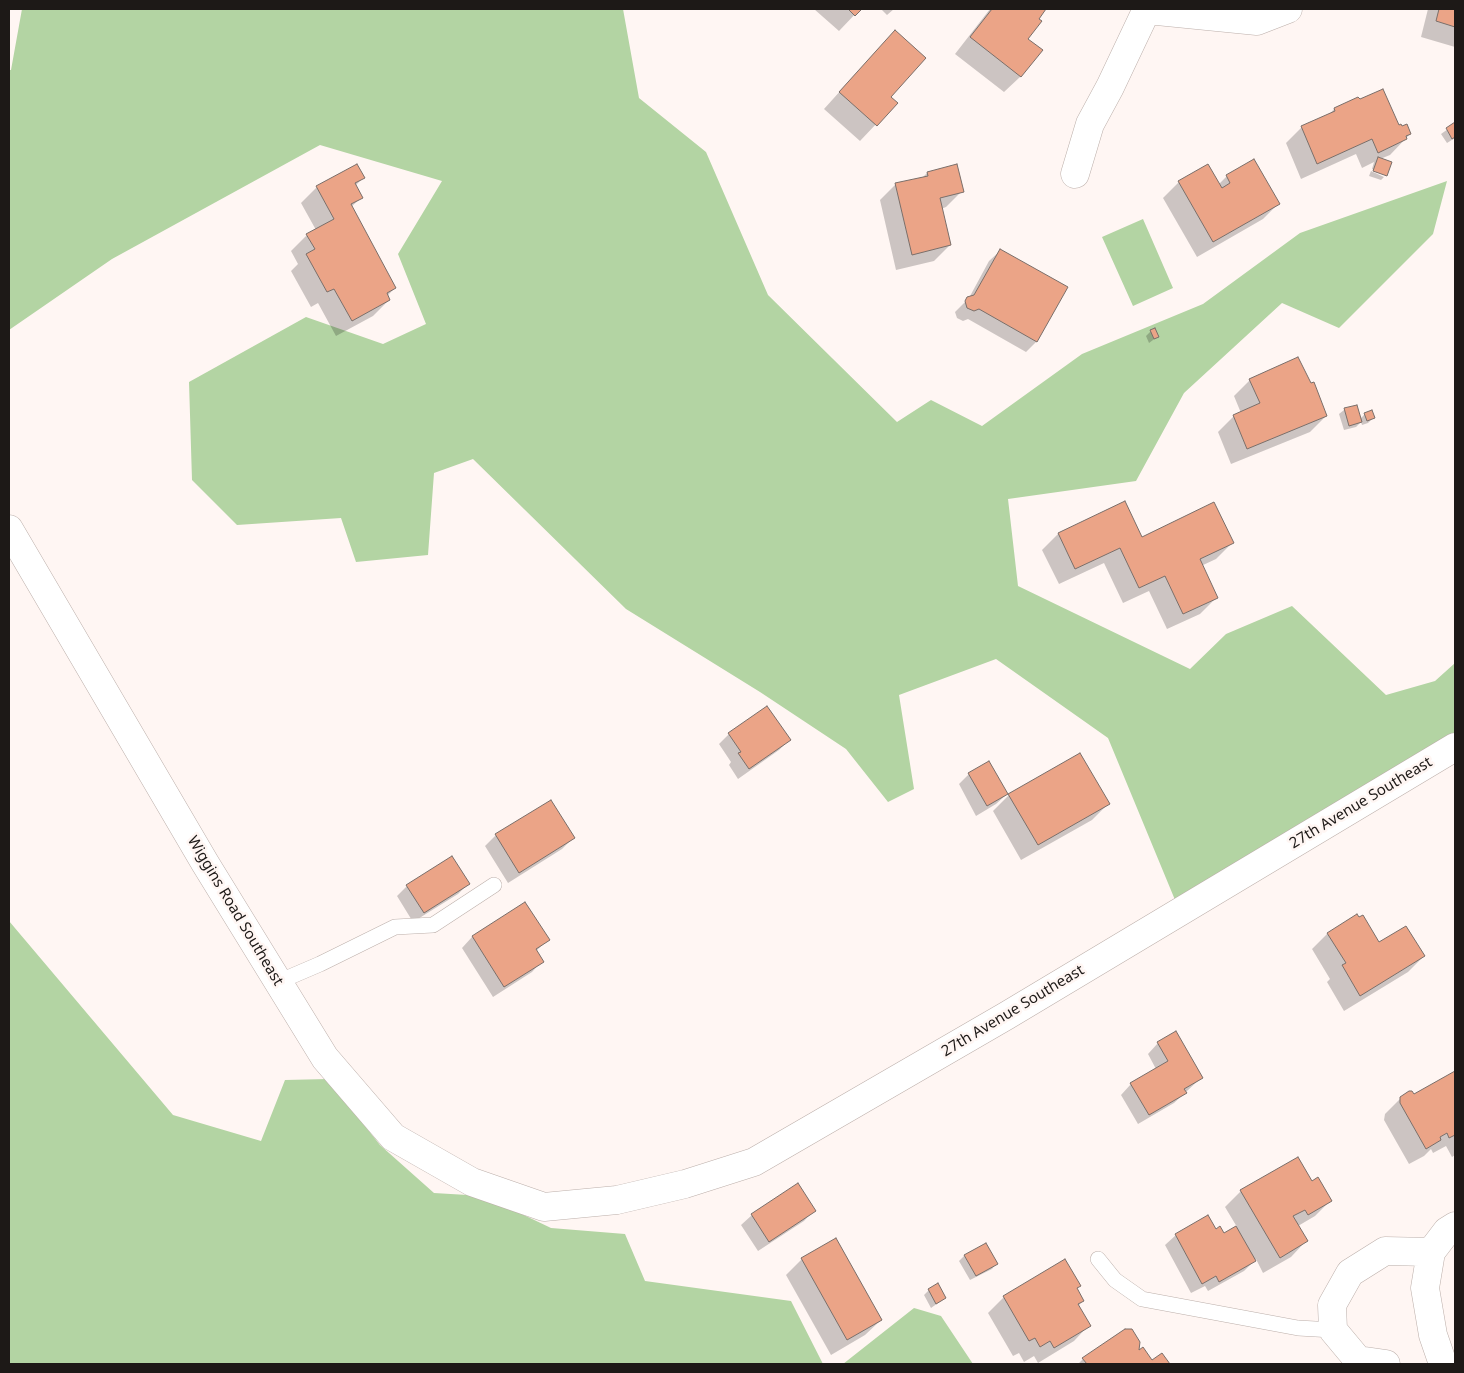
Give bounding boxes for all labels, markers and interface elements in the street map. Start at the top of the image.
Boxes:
street label: 27th Avenue Southeast [1286,753,1436,853]
street label: Wiggins Road Southeast [183,833,287,989]
street label: 27th Avenue Southeast [938,961,1088,1061]

